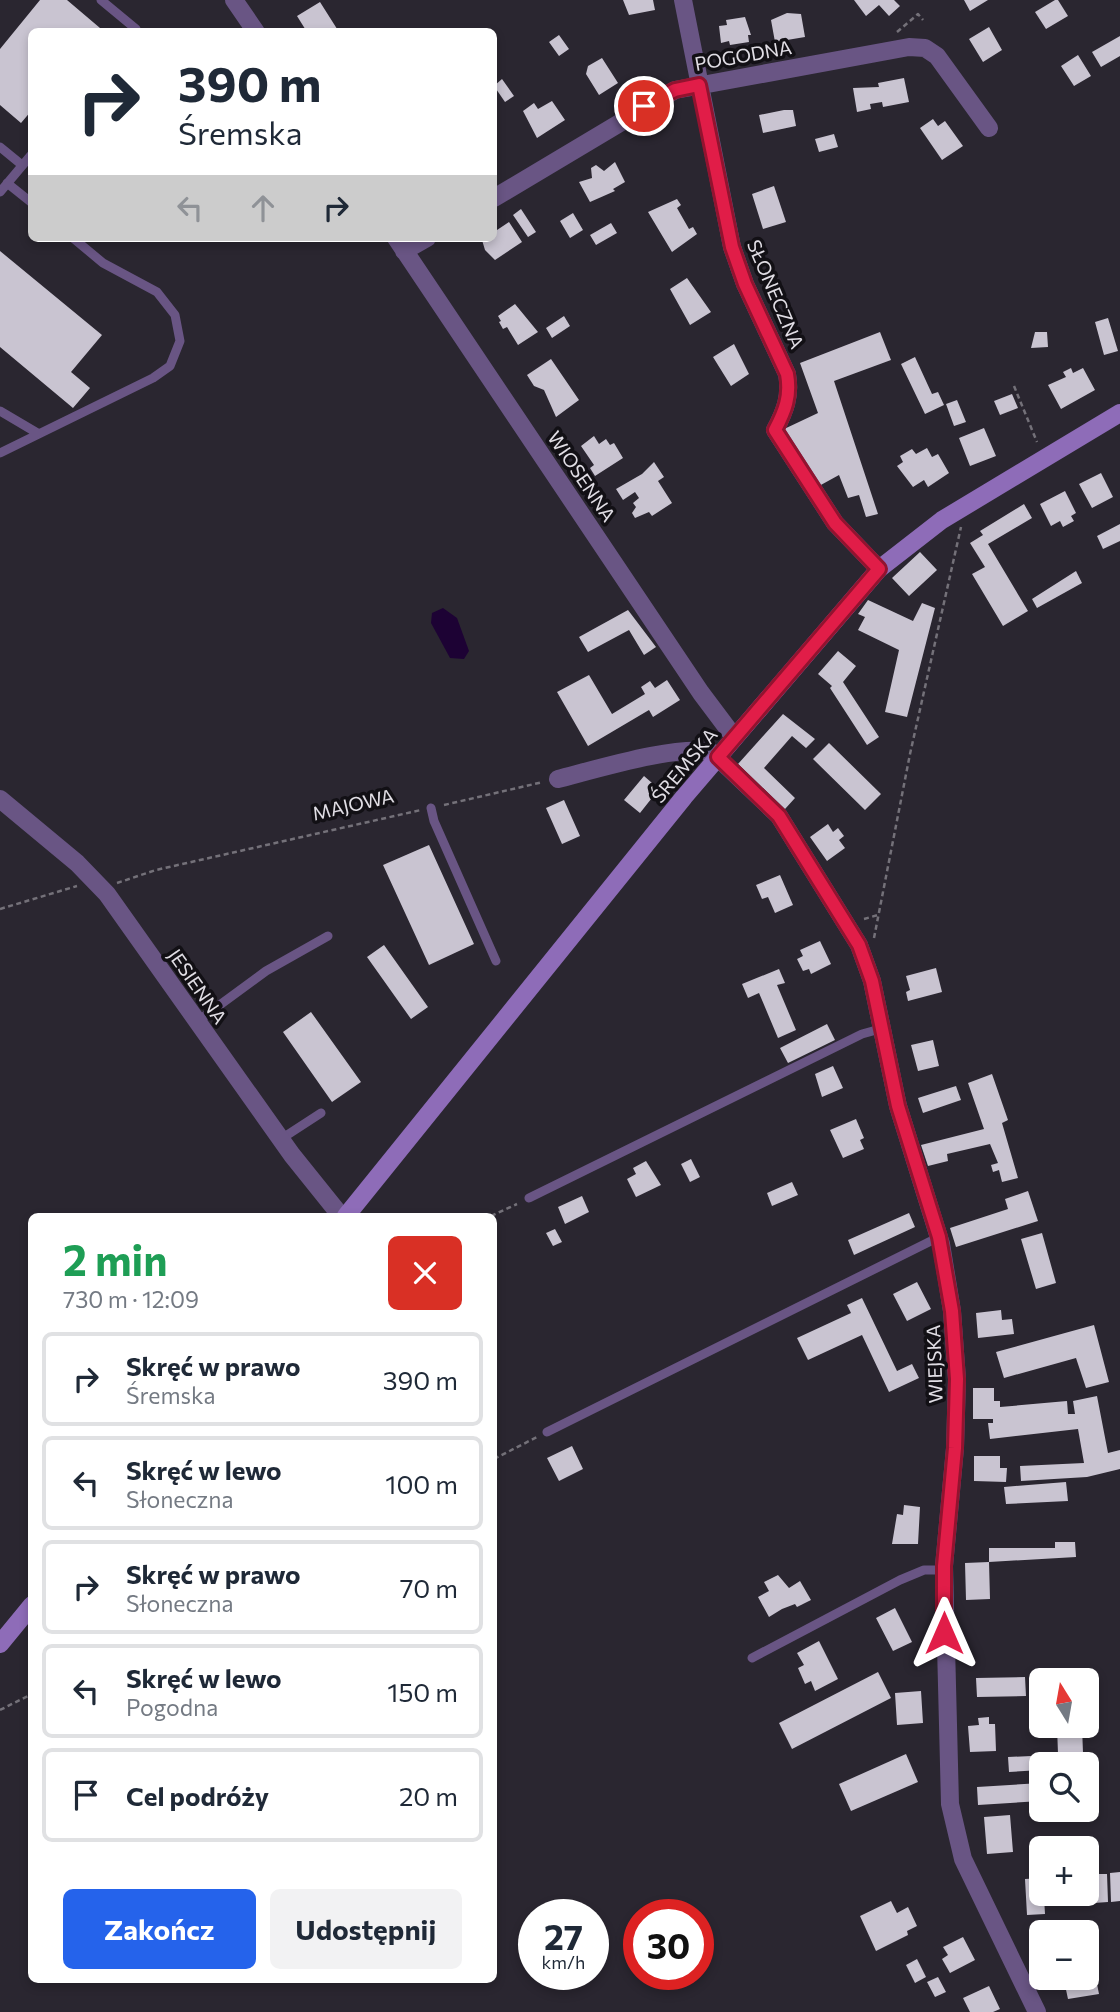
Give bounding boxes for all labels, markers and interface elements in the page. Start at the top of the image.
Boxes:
street label: POGODNA [693,35,793,75]
text: 390 m [178,52,321,112]
icon: right [63,56,154,147]
pin [614,76,674,136]
icon: arrive [625,87,663,125]
text: Śremska [178,112,302,152]
icon: left [171,189,209,227]
icon: ahead [244,189,282,227]
icon: right [317,189,355,227]
street label: SŁONECZNA [743,236,809,352]
street label: WIOSENNA [543,426,621,526]
street label: ŚREMSKA [645,722,722,807]
street label: MAJOWA [310,783,396,825]
street label: JESIENNA [164,944,232,1028]
text: 2 min [63,1233,168,1285]
button: close [388,1236,462,1310]
text: 730 m · 12:09 [63,1285,199,1313]
street label: WIEJSKA [921,1324,947,1404]
text: Skręć w prawo [126,1350,301,1381]
icon: right [67,1360,105,1398]
text: 390 m [383,1364,458,1395]
text: Śremska [126,1381,215,1409]
text: Skręć w lewo [126,1454,282,1485]
icon: left [67,1464,105,1502]
text: 100 m [385,1468,458,1499]
text: Słoneczna [126,1485,234,1513]
text: Skręć w prawo [126,1558,301,1589]
icon: right [67,1568,105,1606]
text: 70 m [400,1572,458,1603]
text: Słoneczna [126,1589,234,1617]
position arrow [907,1596,981,1670]
text: Skręć w lewo [126,1662,282,1693]
north arrow [1029,1668,1099,1738]
map controls [1029,1668,1099,1990]
icon: left [67,1672,105,1710]
text: 150 m [387,1676,458,1707]
text: Pogodna [126,1693,218,1721]
button: search [1029,1752,1099,1822]
icon: arrive [67,1776,105,1814]
text: Cel podróży [126,1780,269,1811]
text: 20 m [399,1780,458,1811]
button: + [1029,1836,1099,1906]
button: Zakończ [63,1889,256,1969]
button: Udostępnij [270,1889,462,1969]
speed limit sign: 30 [623,1899,714,1990]
text: 27 [544,1914,583,1957]
button: − [1029,1920,1099,1990]
text: km/h [542,1951,585,1973]

